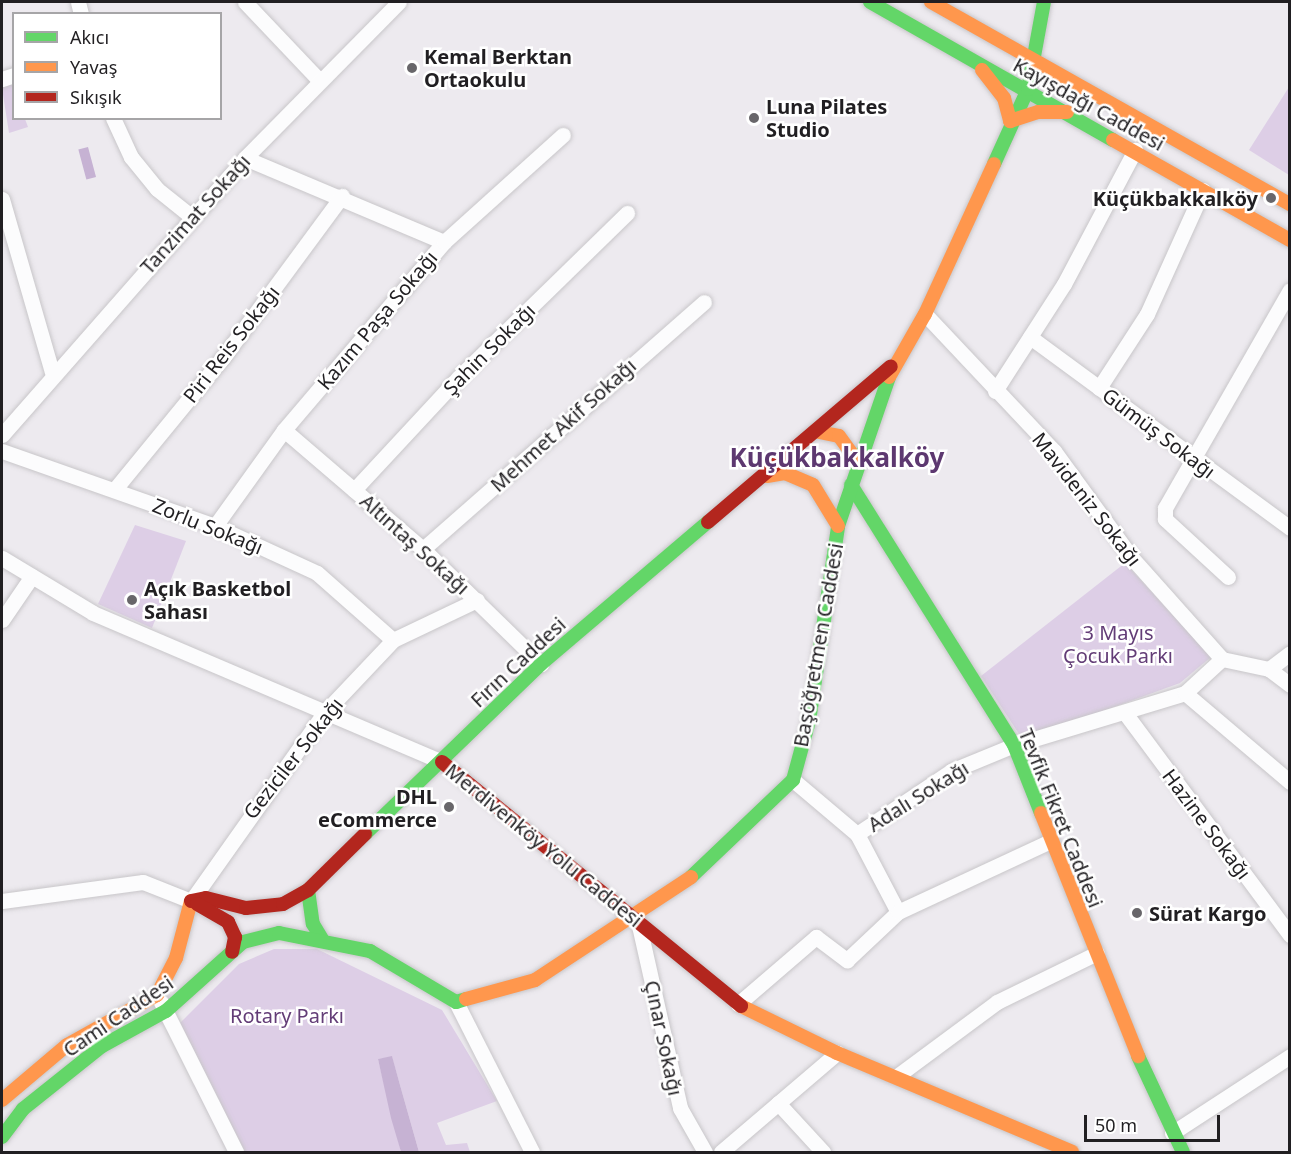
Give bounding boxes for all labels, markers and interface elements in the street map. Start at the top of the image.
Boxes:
legend [12,12,222,120]
text: Akıcı [70,25,109,49]
place label: Kemal Berktan Ortaokulu [424,45,572,92]
street label: Kayışdağı Caddesi [1009,52,1169,156]
text: Yavaş [70,55,117,79]
marker: Kemal Berktan Ortaokulu [405,61,419,75]
text: Sıkışık [70,85,122,109]
place label: Luna Pilates Studio [766,94,887,141]
marker: Luna Pilates Studio [747,111,761,125]
street label: Tanzimat Sokağı [135,149,255,279]
place label: Küçükbakkalköy [1093,186,1258,210]
marker: Küçükbakkalköy [1262,189,1280,207]
street label: Kazım Paşa Sokağı [312,246,442,394]
street label: Piri Reis Sokağı [178,281,284,407]
street label: Şahin Sokağı [438,298,540,400]
street label: Mehmet Akif Sokağı [485,353,641,497]
street label: Gümüş Sokağı [1098,383,1220,483]
street label: Mavideniz Sokağı [1027,427,1147,571]
district label: Küçükbakkalköy [730,442,944,474]
street label: Altıntaş Sokağı [356,489,474,599]
street label: Zorlu Sokağı [149,493,267,559]
street label: Başöğretmen Caddesi [788,541,848,749]
place label: Açık Basketbol Sahası [144,576,291,623]
marker: Açık Basketbol Sahası [125,593,139,607]
street label: Fırın Caddesi [466,612,570,712]
park label: 3 Mayıs Çocuk Parkı [1063,620,1173,667]
street label: Geziciler Sokağı [238,693,348,823]
street label: Tevfik Fikret Caddesi [1014,725,1108,911]
street label: Adalı Sokağı [863,756,973,836]
street label: Merdivenköy Yolu Caddesi [441,758,647,932]
street label: Hazine Sokağı [1158,764,1256,884]
place label: DHL eCommerce [318,784,437,831]
marker: DHL eCommerce [442,800,456,814]
place label: Sürat Kargo [1149,901,1267,925]
marker: Sürat Kargo [1130,906,1144,920]
street label: Cami Caddesi [58,970,178,1062]
street label: Çınar Sokağı [640,978,688,1098]
park label: Rotary Parkı [230,1003,344,1027]
scale bar [1087,1103,1224,1141]
text: 50 m [1095,1113,1137,1137]

